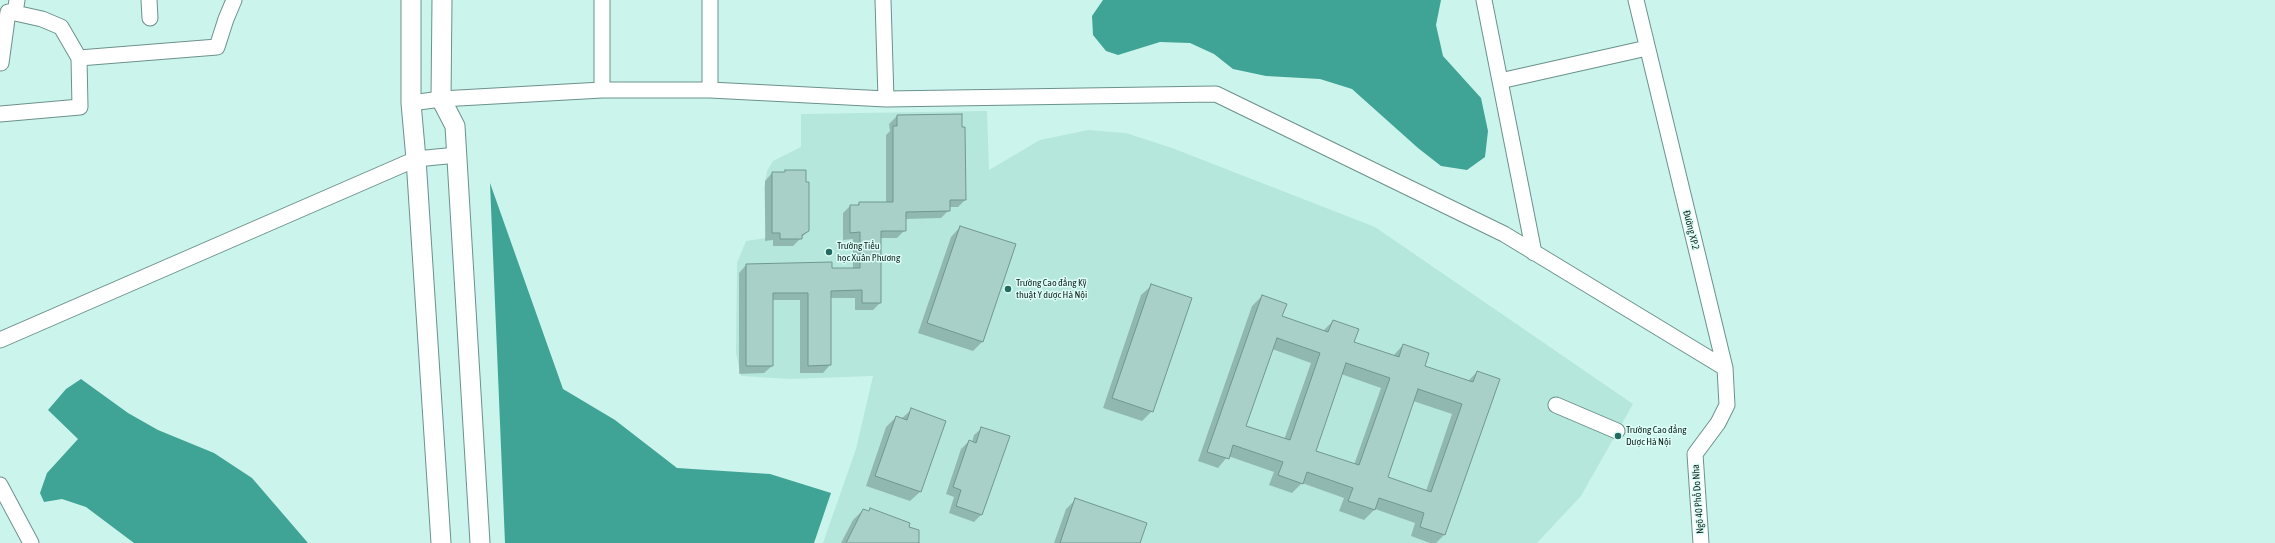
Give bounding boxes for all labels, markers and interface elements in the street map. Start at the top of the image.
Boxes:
street label: Đường XP.2 [1680,209,1702,251]
place label: Trường Tiểu học Xuân Phương [837,240,900,264]
marker: Trường Tiểu học Xuân Phương [824,247,834,257]
place label: Trường Cao đẳng Kỹ thuật Y dược Hà Nội [1016,277,1087,300]
marker: Trường Cao đẳng Kỹ thuật Y dược Hà Nội [1003,284,1013,294]
place label: Trường Cao đẳng Dược Hà Nội [1626,424,1687,448]
marker: Trường Cao đẳng Dược Hà Nội [1613,431,1623,441]
street label: Ngõ 40 Phố Do Nha [1690,464,1706,534]

